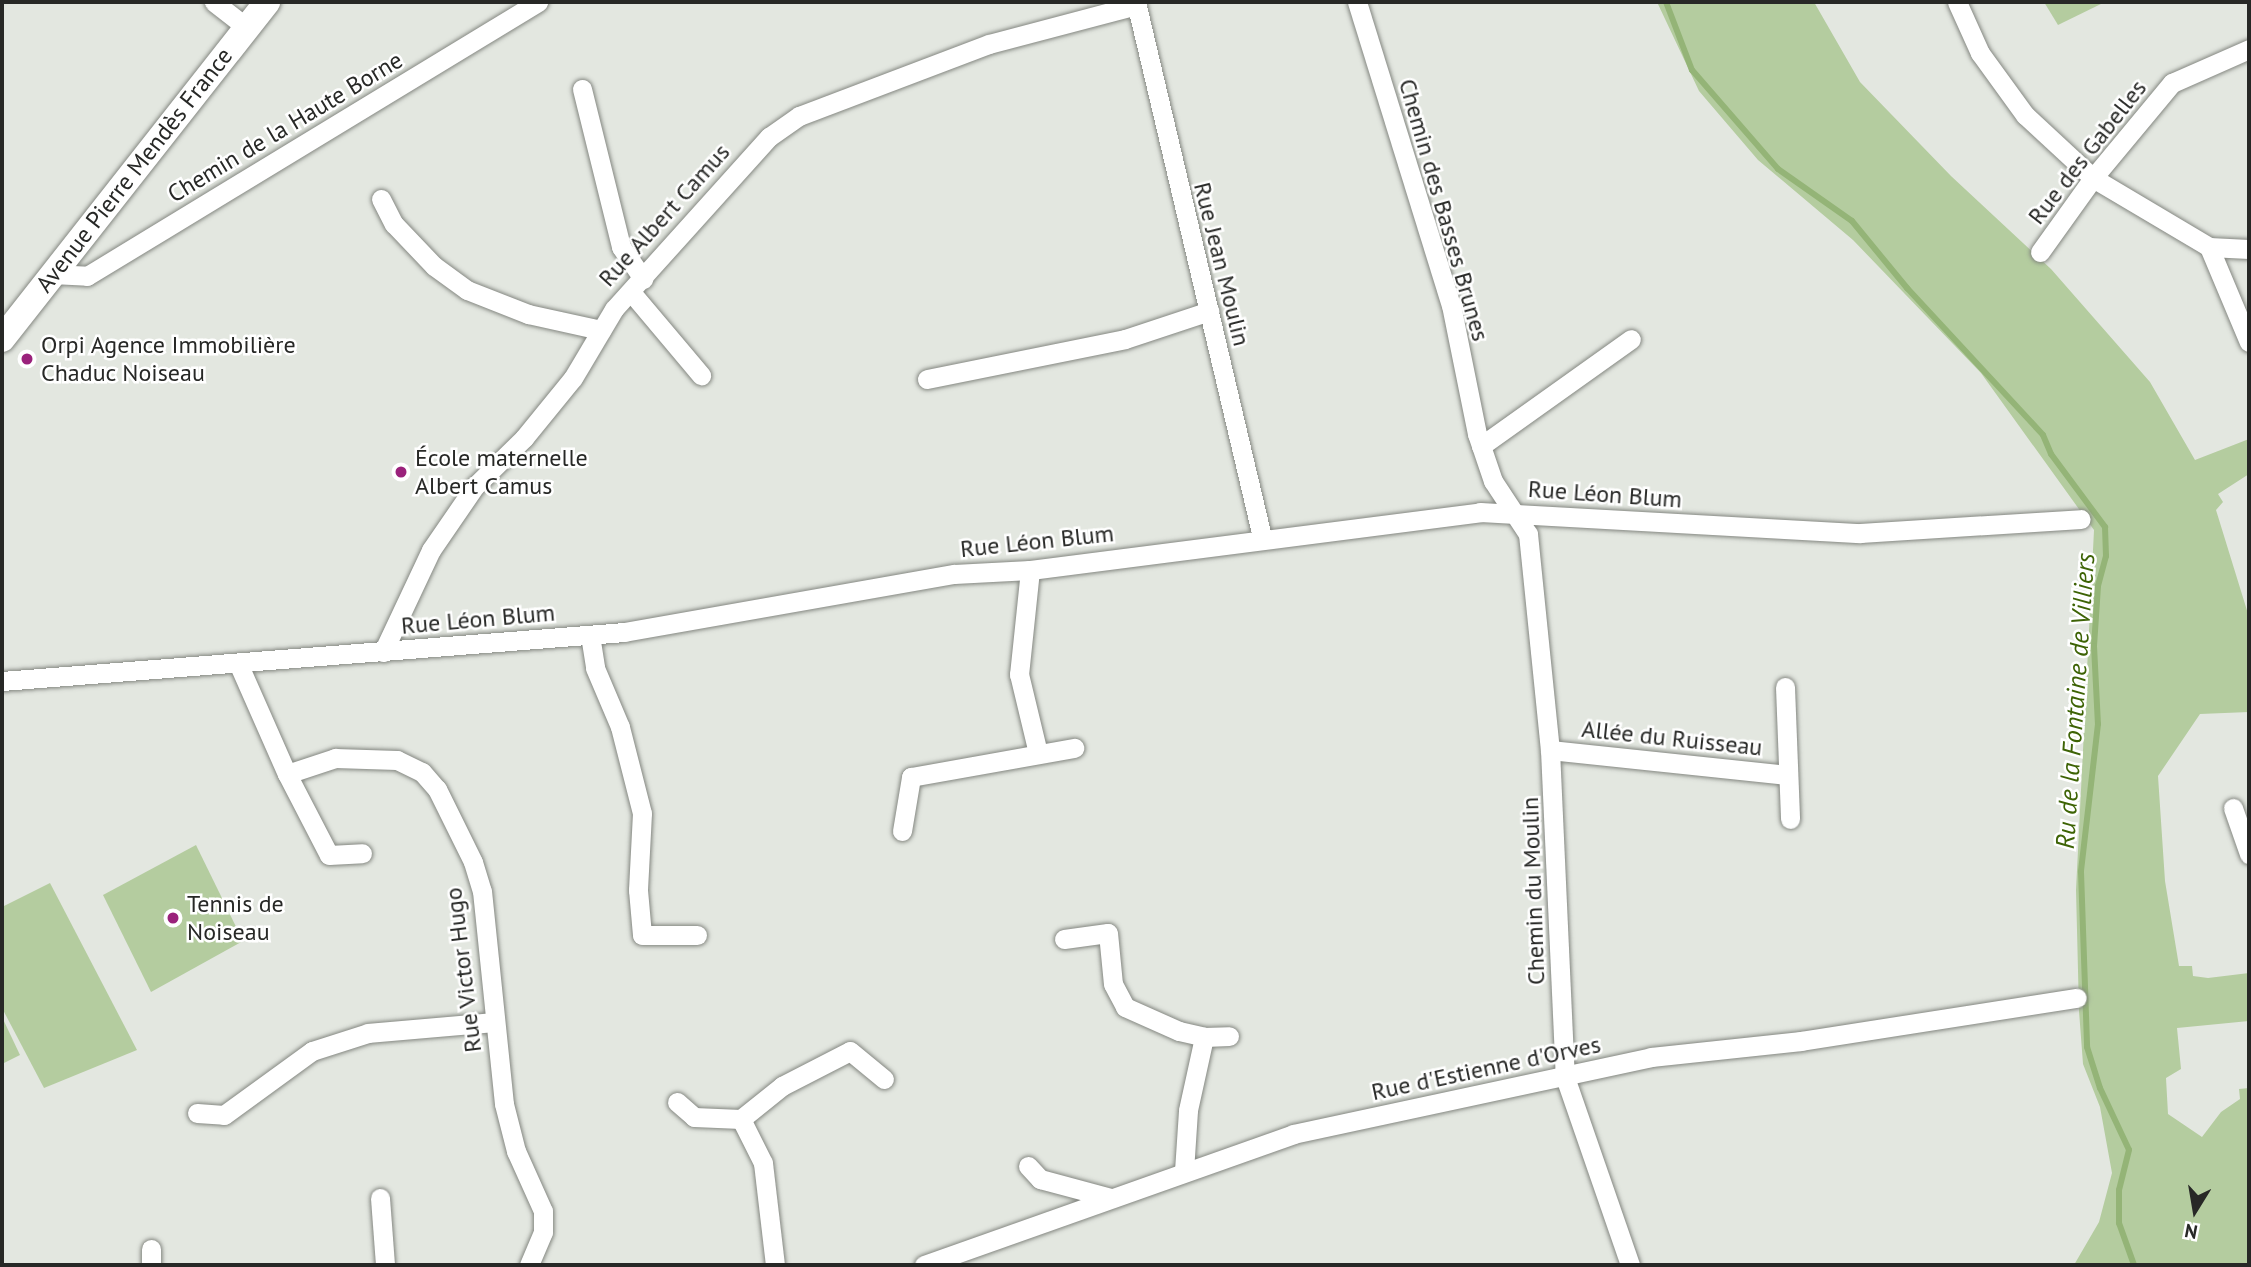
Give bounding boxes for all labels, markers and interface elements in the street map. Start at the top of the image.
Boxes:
street label: Avenue Pierre Mendès France [30,42,238,298]
street label: Chemin de la Haute Borne [162,45,408,209]
street label: Rue des Gabelles [2022,74,2152,230]
street label: Chemin des Basses Brunes [1393,76,1495,344]
street label: Rue Albert Camus [592,137,736,293]
street label: Rue Jean Moulin [1188,179,1256,349]
place label: Orpi Agence Immobilière Chaduc Noiseau [41,331,296,387]
marker: Orpi Agence Immobilière Chaduc Noiseau [19,351,35,367]
place label: École maternelle Albert Camus [415,444,588,500]
marker: École maternelle Albert Camus [393,464,409,480]
street label: Rue Léon Blum [1527,474,1683,514]
street label: Rue Léon Blum [959,519,1115,563]
water label: Ru de la Fontaine de Villiers [2049,552,2101,850]
street label: Rue Léon Blum [400,598,556,640]
street label: Allée du Ruisseau [1580,714,1764,762]
street label: Chemin du Moulin [1515,797,1551,985]
street label: Rue Victor Hugo [439,886,487,1054]
place label: Tennis de Noiseau [187,890,284,946]
marker: Tennis de Noiseau [165,910,181,926]
street label: Rue d'Estienne d'Orves [1369,1030,1603,1106]
north arrow [2160,1176,2230,1246]
text: N [2183,1219,2199,1245]

